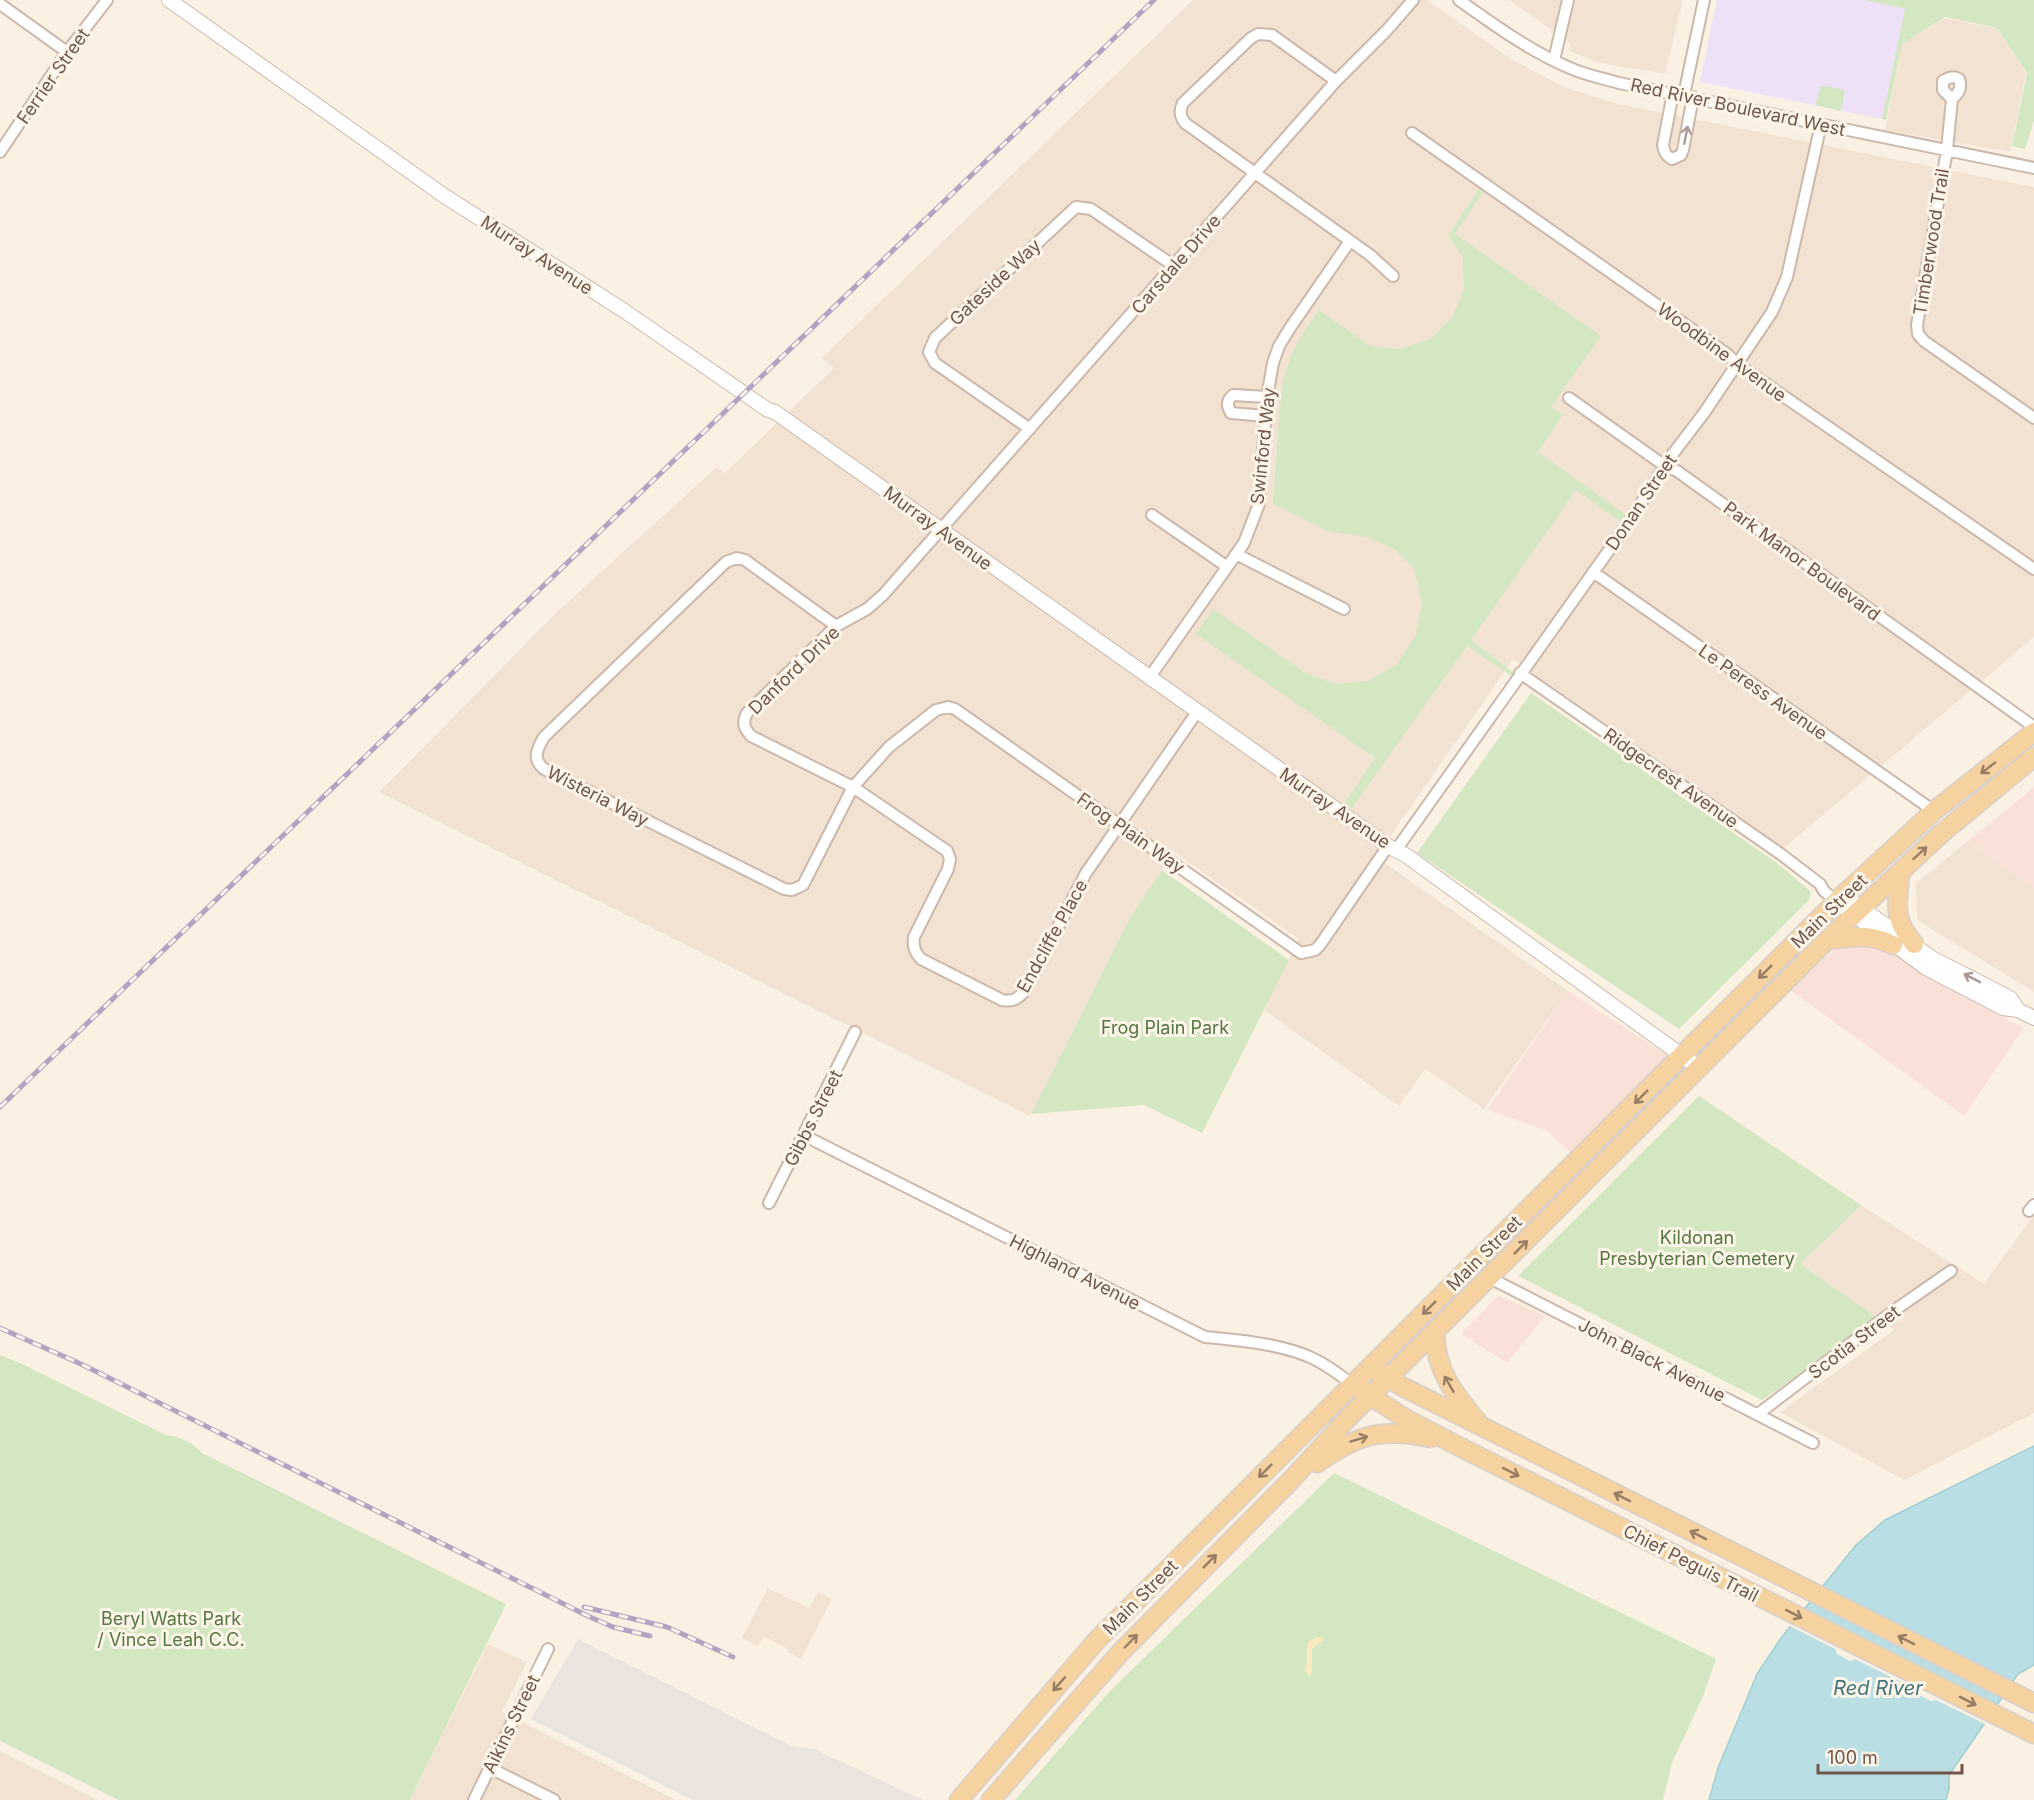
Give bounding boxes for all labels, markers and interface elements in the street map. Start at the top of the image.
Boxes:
street label: Ferrier Street [12,24,94,128]
street label: Red River Boulevard West [1629,74,1847,140]
one-way arrow [1681,126,1692,146]
street label: Timberwood Trail [1909,167,1953,317]
street label: Carsdale Drive [1127,210,1225,318]
street label: Murray Avenue [477,211,597,299]
street label: Gateside Way [945,234,1045,330]
street label: Woodbine Avenue [1653,298,1791,406]
street label: Swinford Way [1246,386,1280,506]
street label: Donan Street [1601,450,1681,554]
street label: Murray Avenue [880,482,996,574]
street label: Park Manor Boulevard [1720,497,1884,625]
street label: Danford Drive [744,622,844,718]
street label: Le Peress Avenue [1695,640,1831,744]
street label: Ridgecrest Avenue [1600,724,1742,832]
street label: Wisteria Way [544,761,652,831]
one-way arrow [1980,761,1996,774]
street label: Murray Avenue [1276,763,1394,853]
street label: Frog Plain Way [1073,788,1189,878]
one-way arrow [1912,846,1927,860]
street label: Main Street [1787,870,1871,952]
street label: Endcliffe Place [1012,876,1092,996]
one-way arrow [1758,965,1773,980]
one-way arrow [1963,972,1981,983]
park label: Frog Plain Park [1101,1017,1229,1038]
street label: Gibbs Street [780,1066,846,1170]
one-way arrow [1633,1089,1648,1104]
street label: Main Street [1442,1211,1526,1295]
park label: Kildonan Presbyterian Cemetery [1599,1227,1795,1269]
street label: Highland Avenue [1006,1230,1144,1314]
one-way arrow [1514,1239,1529,1254]
one-way arrow [1422,1300,1437,1315]
street label: Scotia Street [1804,1301,1904,1383]
street label: John Black Avenue [1575,1314,1729,1406]
one-way arrow [1443,1376,1455,1393]
one-way arrow [1349,1433,1368,1444]
one-way arrow [1258,1464,1272,1479]
one-way arrow [1501,1467,1519,1479]
one-way arrow [1613,1490,1631,1502]
street label: Chief Peguis Trail [1620,1520,1762,1606]
one-way arrow [1690,1528,1708,1540]
one-way arrow [1203,1553,1217,1568]
street label: Main Street [1098,1555,1182,1639]
park label: Beryl Watts Park / Vince Leah C.C. [97,1608,245,1650]
one-way arrow [1784,1609,1802,1621]
one-way arrow [1898,1633,1916,1645]
one-way arrow [1124,1634,1138,1649]
street label: Aikins Street [478,1671,544,1777]
one-way arrow [1052,1676,1066,1691]
water label: Red River [1833,1676,1923,1700]
one-way arrow [1959,1696,1977,1708]
scale bar [1818,1737,1962,1775]
text: 100 m [1827,1747,1878,1768]

